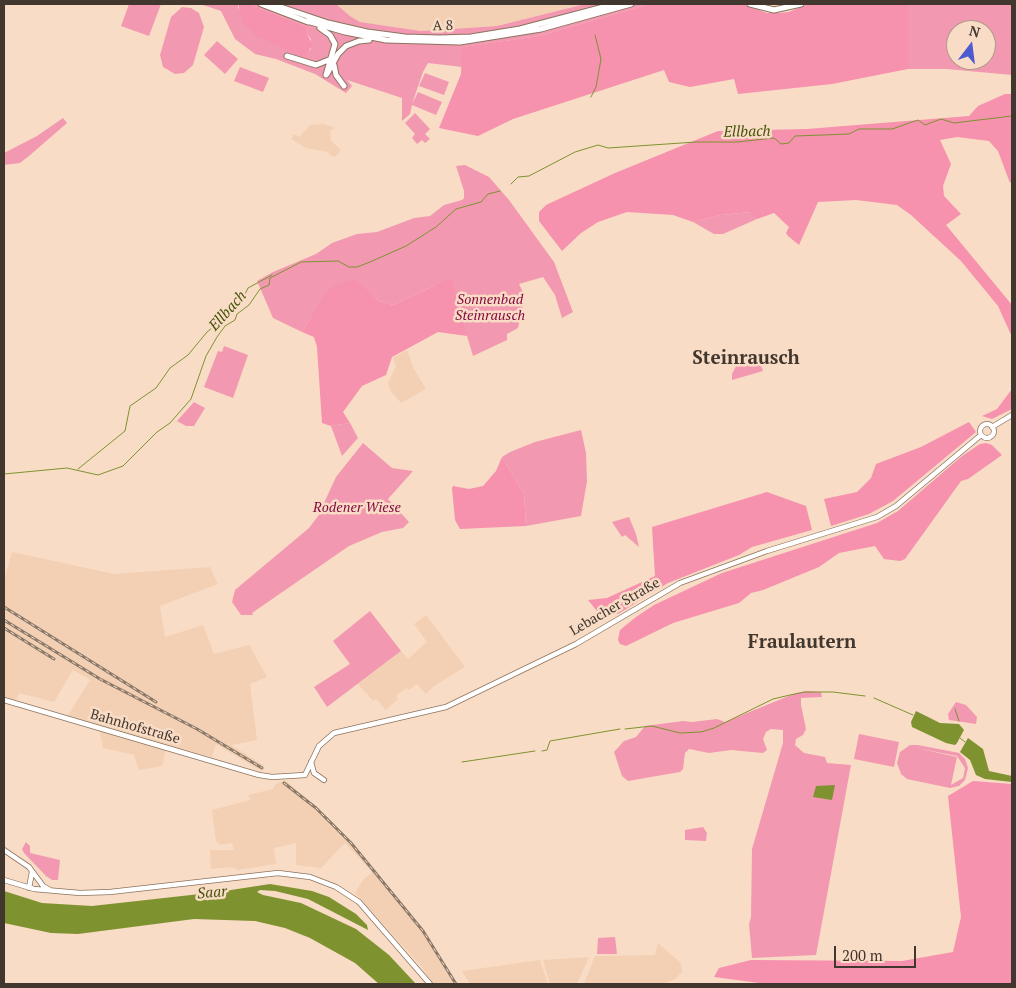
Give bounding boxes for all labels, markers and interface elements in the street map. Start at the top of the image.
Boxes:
street label: A 8 [433,17,453,35]
north arrow [946,20,996,70]
text: N [967,20,982,42]
water label: Ellbach [723,123,771,141]
water label: Ellbach [205,287,251,335]
park label: Sonnenbad Steinrausch [455,292,525,324]
district label: Steinrausch [692,348,800,370]
park label: Rodener Wiese [313,500,401,516]
street label: Lebacher Straße [567,574,663,640]
district label: Fraulautern [748,632,856,654]
street label: Bahnhofstraße [88,706,182,748]
water label: Saar [196,883,228,903]
scale bar [836,936,918,968]
text: 200 m [842,945,883,965]

